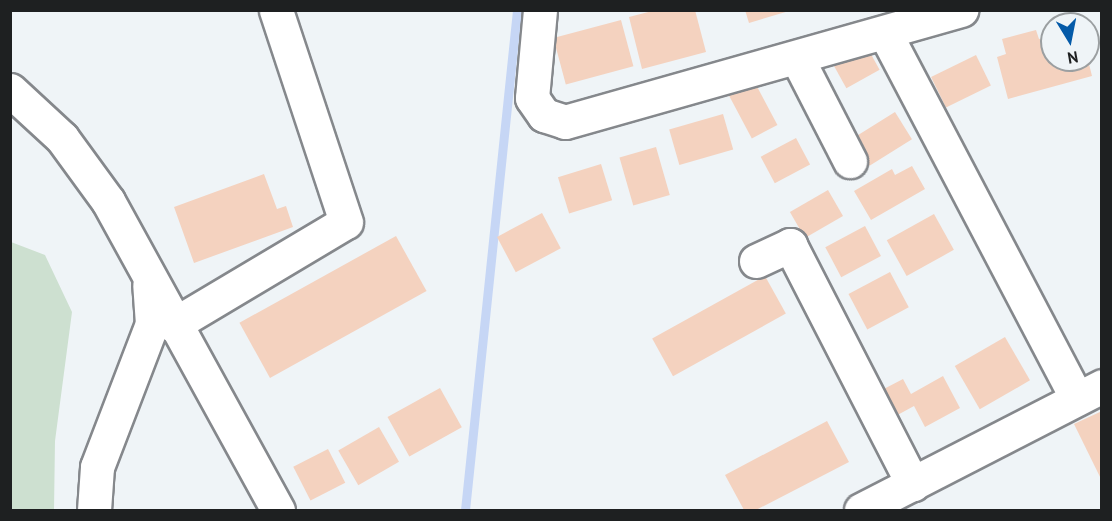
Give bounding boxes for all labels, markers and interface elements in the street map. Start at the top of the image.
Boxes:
north arrow [1040,12,1100,72]
text: N [1066,47,1080,69]

